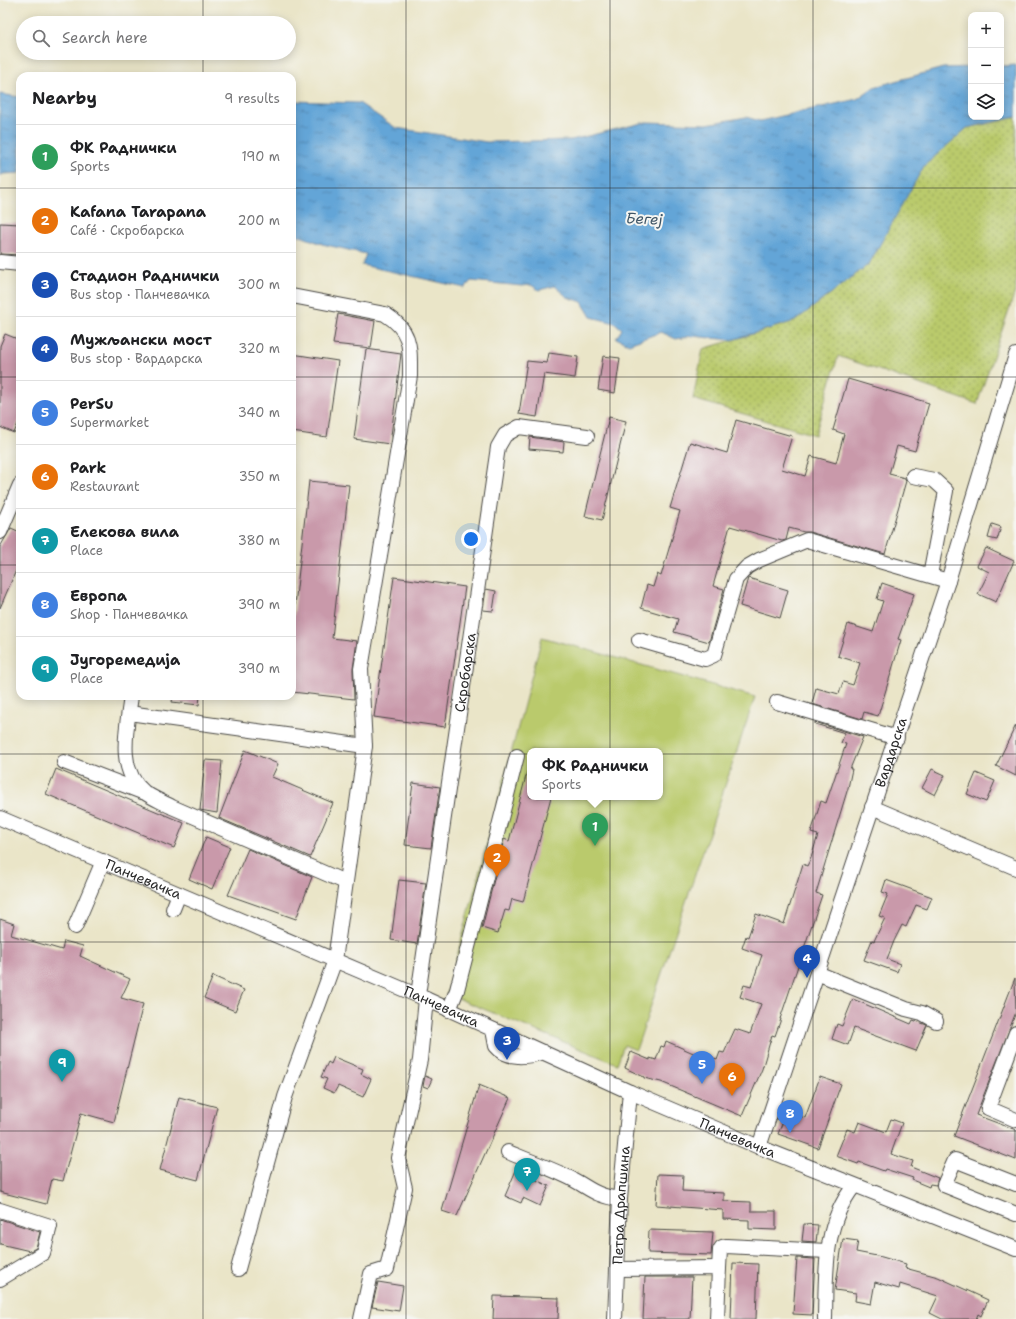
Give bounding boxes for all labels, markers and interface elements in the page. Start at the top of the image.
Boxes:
map controls [968,12,1004,120]
button: + [968,12,1004,48]
search box [16,16,296,60]
icon: search [30,27,52,49]
text: Search here [62,28,148,48]
button: − [968,48,1004,84]
button: layers [968,84,1004,120]
text: Nearby [32,87,97,109]
text: 9 results [224,90,280,107]
text: ФК Раднички [70,138,177,158]
text: 1 [42,148,48,165]
text: 190 m [241,148,280,165]
text: Sports [70,158,110,175]
text: Kafana Tarapana [70,202,206,222]
water label: Бегеј [625,208,664,230]
text: 2 [40,212,50,229]
text: 200 m [238,212,280,229]
text: Café · Скробарска [70,222,184,239]
text: Стадион Раднички [70,266,220,286]
text: 3 [40,276,50,293]
text: 300 m [237,276,280,293]
text: Bus stop · Панчевачка [70,286,210,303]
text: Мужљански мост [70,330,212,350]
text: 4 [40,340,50,357]
text: 320 m [238,340,280,357]
text: Bus stop · Вардарска [70,350,202,367]
text: PerSu [70,394,113,414]
text: 5 [41,404,49,421]
text: 340 m [238,404,280,421]
text: Supermarket [70,414,149,431]
text: Park [70,458,106,478]
text: 6 [40,468,50,485]
text: 350 m [239,468,280,485]
text: Restaurant [70,478,140,495]
text: Елекова вила [70,522,179,542]
your location [461,529,481,549]
text: 7 [40,532,50,549]
text: 380 m [238,532,280,549]
text: Place [70,542,103,559]
text: Европа [70,586,127,606]
text: 8 [40,596,50,613]
text: 390 m [238,596,280,613]
text: Shop · Панчевачка [70,606,188,623]
street label: Скробарска [450,631,480,713]
text: Југоремедија [70,650,180,670]
text: 9 [40,660,50,677]
text: 390 m [238,660,280,677]
text: Place [70,670,103,687]
street label: Вардарска [871,715,911,790]
popup [527,748,663,800]
text: ФК Раднички [542,756,648,776]
text: Sports [542,776,582,793]
pin: 1 [582,813,608,846]
pin: 2 [484,844,510,877]
street label: Панчевачка [103,855,185,903]
pin: 4 [794,945,820,978]
street label: Панчевачка [401,982,482,1031]
pin: 3 [494,1027,520,1060]
pin: 9 [49,1049,75,1082]
pin: 5 [689,1051,715,1084]
pin: 6 [719,1063,745,1096]
pin: 8 [777,1100,803,1133]
street label: Панчевачка [697,1114,778,1162]
street label: Петра Драпшина [608,1145,634,1265]
pin: 7 [514,1158,540,1191]

